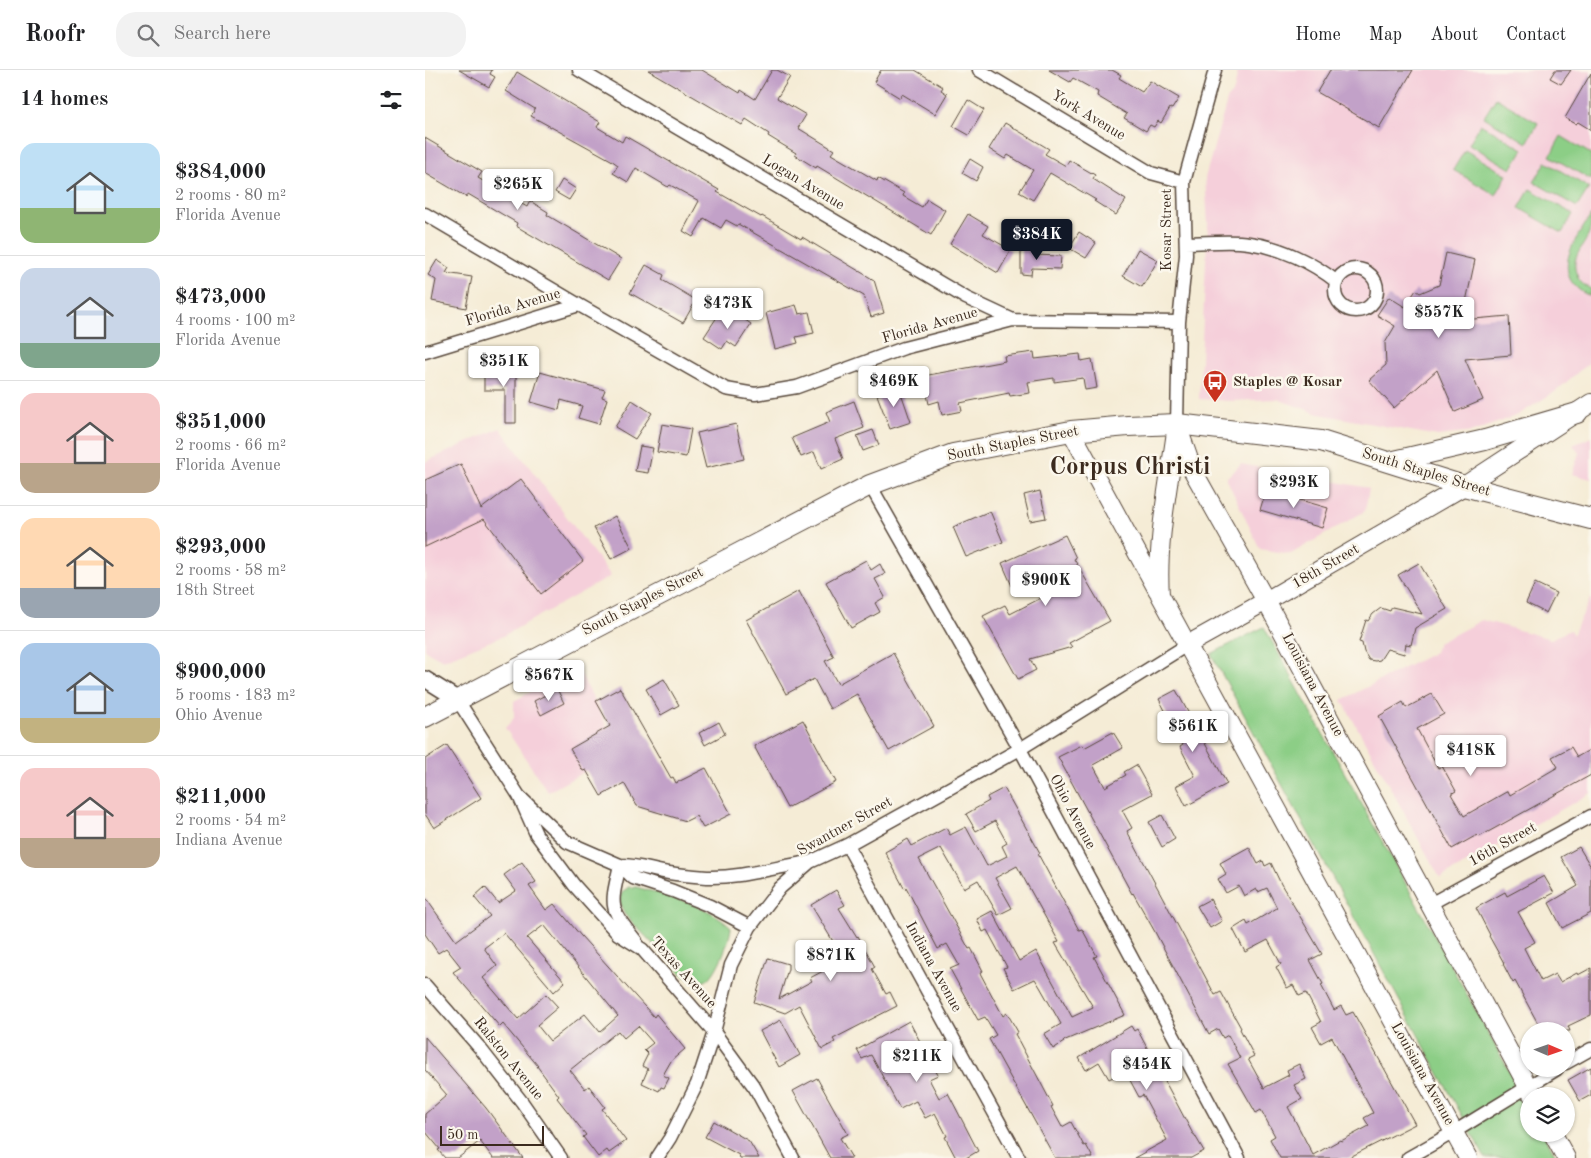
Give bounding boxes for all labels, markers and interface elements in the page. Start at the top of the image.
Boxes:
search box [116,12,466,57]
icon: search [134,21,162,49]
text: Roofr [25,23,86,47]
text: Search here [174,25,271,44]
text: Home [1295,26,1341,44]
text: Map [1369,26,1402,44]
text: About [1430,26,1478,44]
text: Contact [1506,26,1566,44]
icon: filters [377,86,405,114]
street label: York Avenue [1049,88,1128,144]
text: 14 homes [20,89,108,110]
street label: Logan Avenue [759,153,847,213]
text: $384,000 [175,162,266,183]
icon: home [60,163,120,223]
pin: $265K [483,168,553,211]
text: $265K [493,177,543,193]
text: 2 rooms · 80 m² [175,188,286,204]
street label: Kosar Street [1160,189,1175,271]
text: Florida Avenue [175,208,281,224]
pin: $384K [1002,218,1072,261]
text: $384K [1012,227,1062,243]
street label: Florida Avenue [464,286,563,330]
text: $473,000 [175,287,266,308]
icon: home [60,288,120,348]
pin: $473K [693,288,763,330]
text: $473K [703,296,753,312]
pin: $557K [1404,296,1474,339]
street label: Florida Avenue [880,305,980,347]
text: $557K [1414,305,1464,321]
text: 4 rooms · 100 m² [175,313,295,329]
text: Florida Avenue [175,333,281,349]
pin: $351K [469,346,539,388]
text: $351K [479,354,529,370]
pin: $469K [859,366,929,408]
bus stop icon: Staples @ Kosar [1202,369,1228,403]
text: $469K [869,374,919,390]
place label: Staples @ Kosar [1233,375,1343,390]
text: $351,000 [175,412,266,433]
icon: home [60,413,120,473]
street label: South Staples Street [946,424,1080,464]
text: 2 rooms · 66 m² [175,438,286,454]
street label: South Staples Street [1360,446,1492,500]
district label: Corpus Christi [1049,455,1211,480]
text: Florida Avenue [175,458,281,474]
pin: $293K [1259,466,1329,509]
text: $293K [1269,475,1319,491]
text: $293,000 [175,537,266,558]
icon: home [60,538,120,598]
street label: 18th Street [1290,542,1362,592]
text: 2 rooms · 58 m² [175,563,286,579]
pin: $900K [1011,564,1081,607]
street label: South Staples Street [580,565,706,639]
text: $900K [1021,573,1071,589]
text: 18th Street [175,583,255,599]
street label: Louisiana Avenue [1278,631,1346,739]
pin: $567K [514,660,584,702]
text: $900,000 [175,662,266,683]
icon: home [60,663,120,723]
text: $567K [524,668,574,684]
text: 5 rooms · 183 m² [175,688,295,704]
text: Ohio Avenue [175,708,262,724]
pin: $561K [1158,710,1228,753]
text: $561K [1168,719,1218,735]
pin: $418K [1436,734,1506,777]
text: $418K [1446,743,1496,759]
street label: Ohio Avenue [1046,772,1098,852]
text: $211,000 [175,787,266,808]
icon: home [60,788,120,848]
street label: Swantner Street [795,795,895,859]
text: 2 rooms · 54 m² [175,813,286,829]
street label: 16th Street [1467,820,1539,870]
text: Indiana Avenue [175,833,282,849]
street label: Indiana Avenue [902,919,964,1015]
street label: Texas Avenue [647,934,719,1012]
pin: $871K [796,940,866,982]
text: $871K [806,948,856,964]
street label: Ralston Avenue [470,1015,546,1103]
street label: Louisiana Avenue [1388,1020,1456,1128]
north arrow [1520,1022,1575,1078]
map controls [1520,1022,1575,1142]
pin: $211K [882,1040,952,1083]
pin: $454K [1112,1048,1182,1091]
text: $211K [892,1049,942,1065]
text: $454K [1122,1057,1172,1073]
button: layers [1520,1087,1575,1142]
scale bar [440,1123,544,1146]
text: 50 m [447,1128,478,1142]

